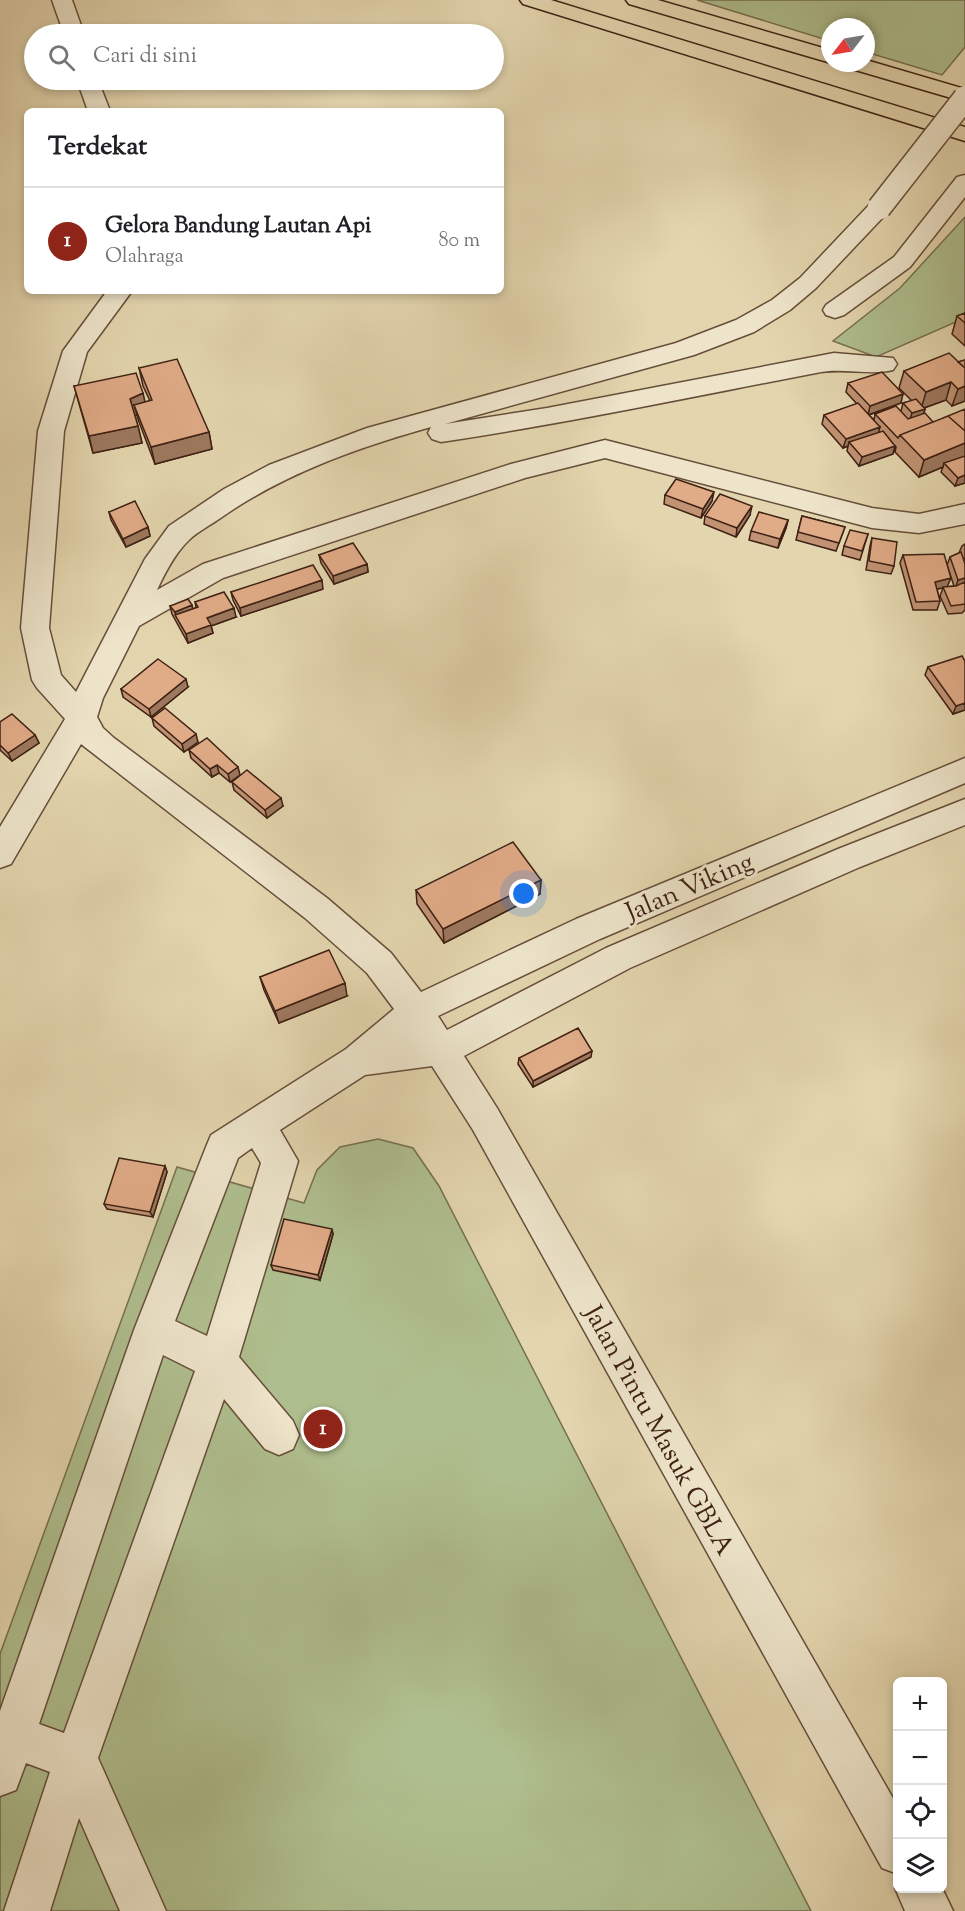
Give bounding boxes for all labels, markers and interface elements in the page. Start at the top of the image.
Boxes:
north arrow [821,18,875,72]
search box [24,24,504,90]
icon: search [45,41,78,74]
text: Cari di sini [93,41,197,73]
text: Terdekat [48,129,147,166]
text: Gelora Bandung Lautan Api [105,211,371,243]
text: 1 [64,227,71,256]
text: 80 m [439,227,480,256]
text: Olahraga [105,243,184,272]
street label: Jalan Viking [618,845,760,933]
your location [509,879,538,908]
street label: Jalan Pintu Masuk GBLA [573,1298,742,1563]
pin: 1 [304,1406,342,1452]
map controls [893,1677,947,1893]
button: + [893,1677,947,1731]
button: − [893,1731,947,1785]
button: locate [893,1785,947,1839]
button: layers [893,1839,947,1893]

